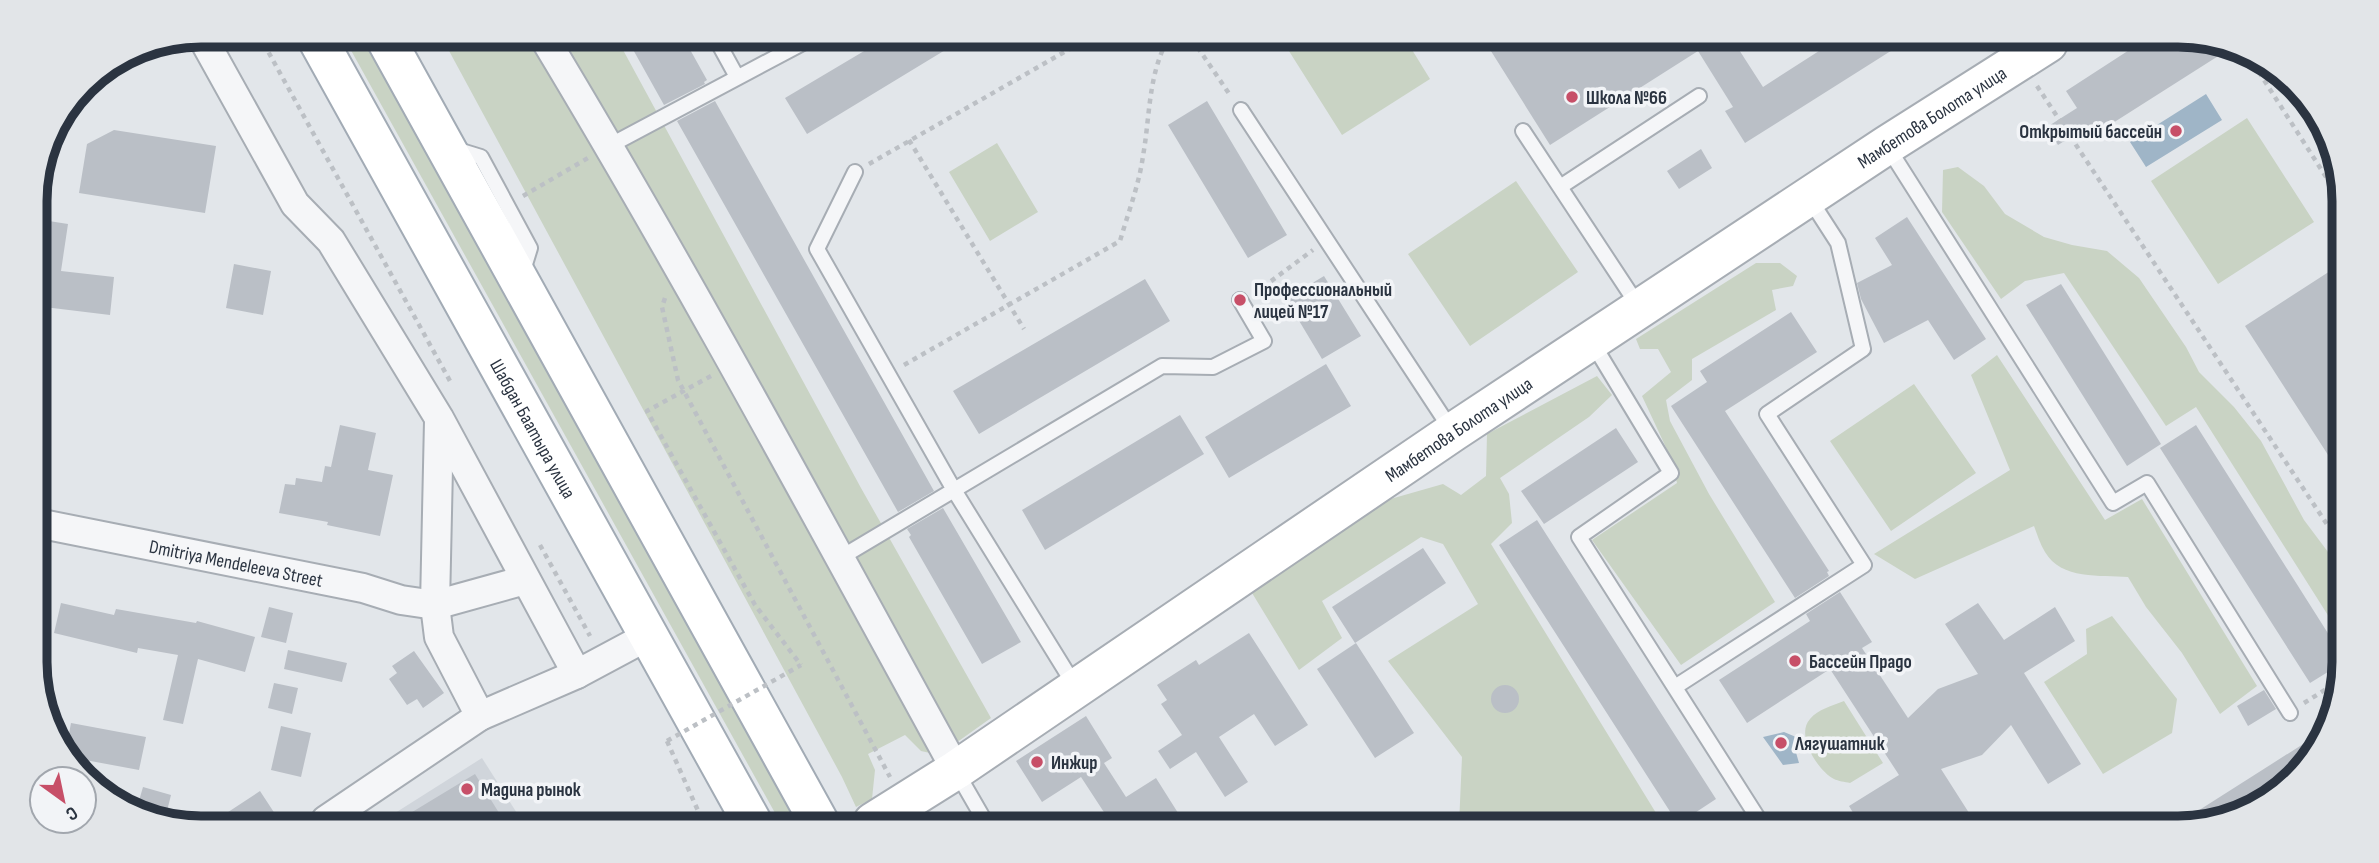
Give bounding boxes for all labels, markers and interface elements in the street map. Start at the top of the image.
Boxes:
street label: Мамбетова Болота улица [1854,62,2011,174]
place label: Школа №66 [1586,87,1667,110]
marker: Школа №66 [1564,89,1580,105]
place label: Открытый бассейн [2019,121,2162,144]
marker: Открытый бассейн [2168,123,2184,139]
place label: Профессиональный лицей №17 [1254,279,1392,324]
marker: Профессиональный лицей №17 [1232,292,1248,308]
street label: Шабдан Баатыра улица [484,356,580,503]
street label: Мамбетова Болота улица [1381,373,1537,488]
street label: Dmitriya Mendeleeva Street [147,536,325,593]
place label: Бассейн Прадо [1809,651,1912,674]
marker: Бассейн Прадо [1787,653,1803,669]
place label: Лягушатник [1794,733,1885,756]
marker: Лягушатник [1773,735,1789,751]
place label: Инжир [1051,752,1097,775]
marker: Инжир [1029,754,1045,770]
north arrow [28,765,98,835]
place label: Мадина рынок [481,779,581,802]
marker: Мадина рынок [459,781,475,797]
text: С [61,801,82,825]

